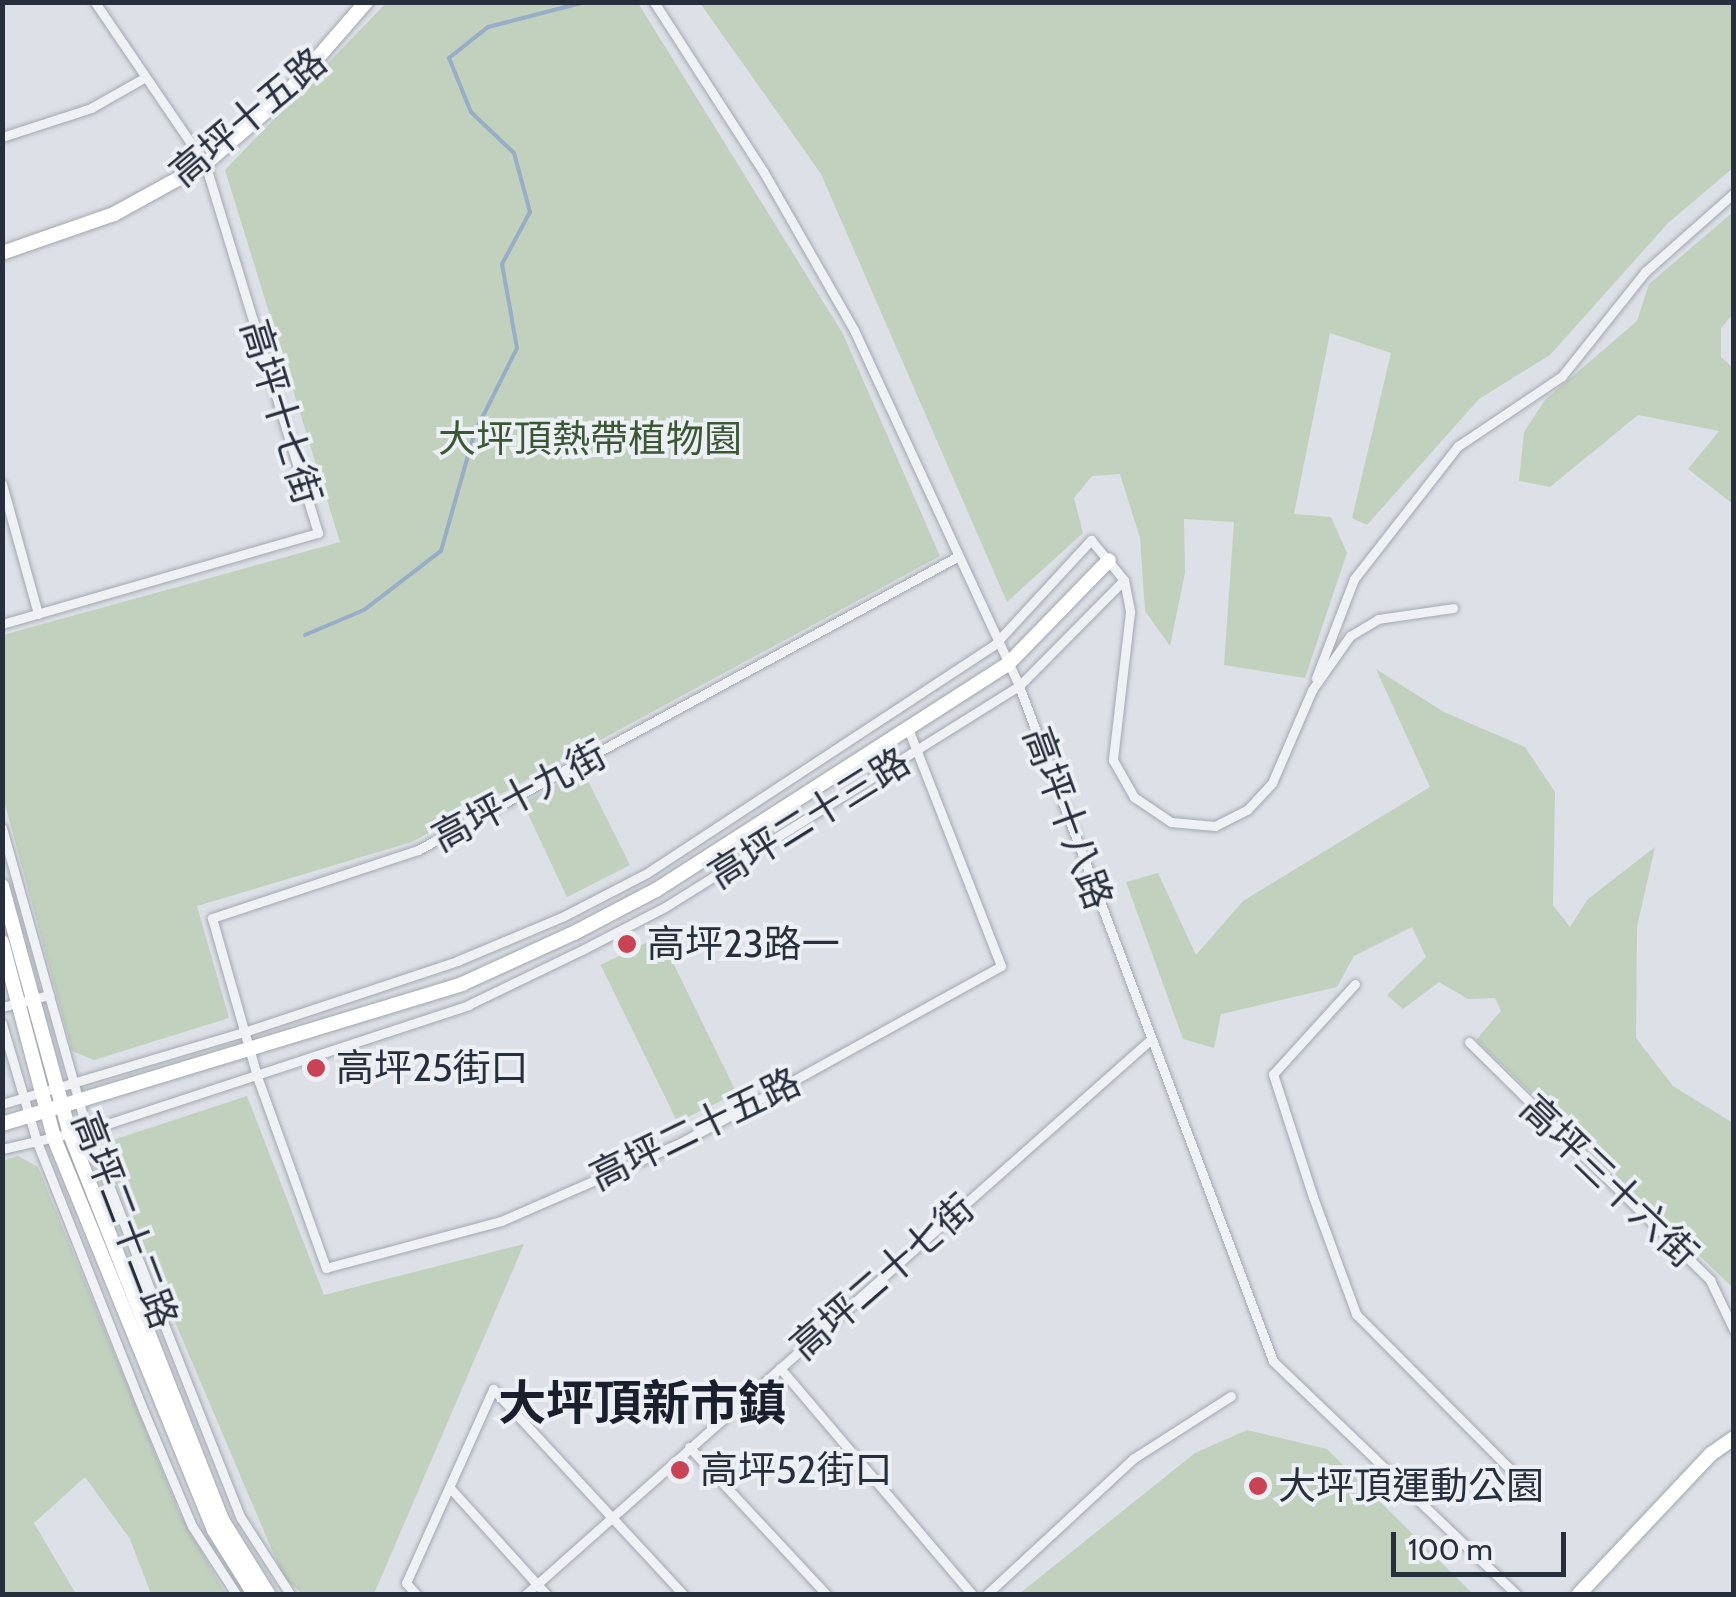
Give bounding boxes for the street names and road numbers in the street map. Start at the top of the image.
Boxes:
street label: 高坪十五路 [161,38,335,196]
street label: 高坪十七街 [231,314,331,510]
street label: 高坪十八路 [1014,721,1122,915]
street label: 高坪十九街 [424,731,614,861]
street label: 高坪二十三路 [700,738,918,898]
street label: 高坪二十五路 [583,1059,807,1199]
street label: 高坪三十六街 [1511,1085,1707,1277]
street label: 高坪二十二路 [63,1105,187,1335]
street label: 高坪二十七街 [781,1185,983,1369]

